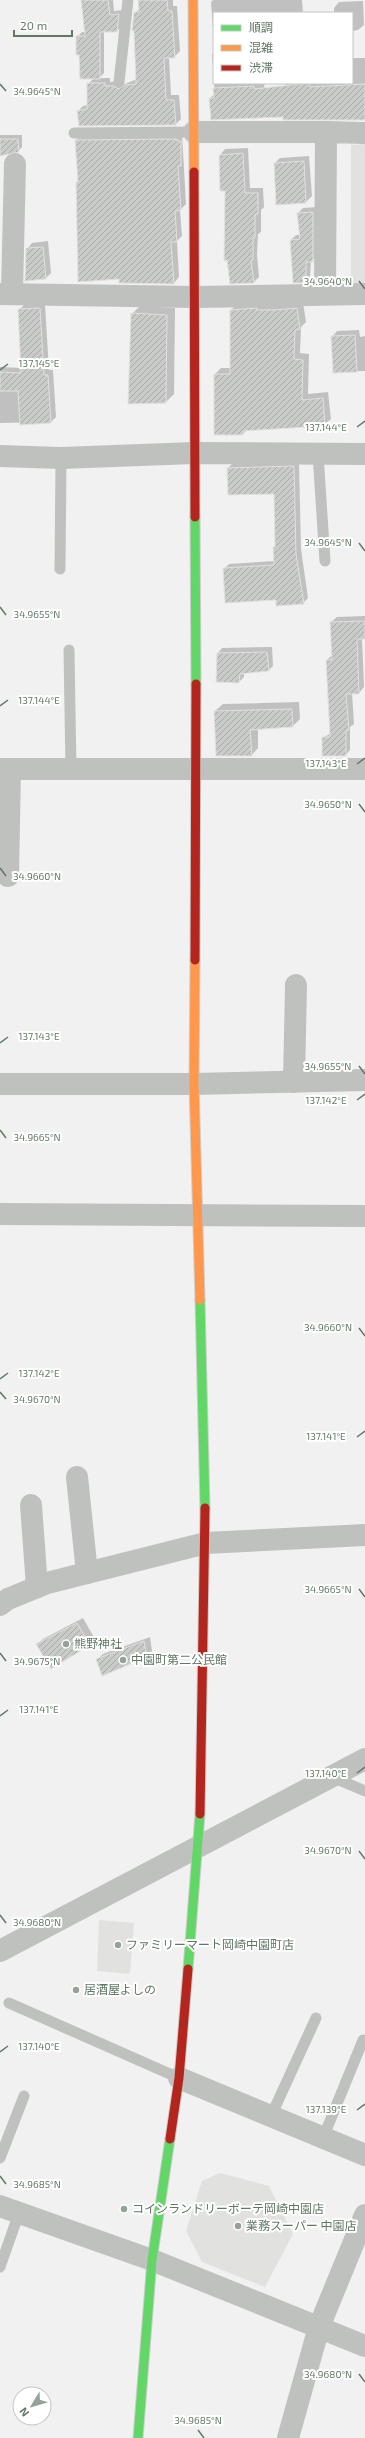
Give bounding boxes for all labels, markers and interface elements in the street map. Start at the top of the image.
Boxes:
scale bar [14,12,72,38]
legend [213,12,353,84]
text: 20 m [20,18,47,32]
text: 順調 [249,20,273,34]
text: 混雑 [249,40,273,54]
text: 渋滞 [249,60,273,74]
text: 34.9645°N [13,85,61,97]
text: 34.9640°N [304,275,352,287]
text: 137.145°E [19,357,60,369]
text: 137.144°E [305,421,347,433]
text: 34.9645°N [304,536,352,548]
text: 34.9655°N [14,608,60,620]
text: 137.144°E [18,694,60,706]
text: 137.143°E [306,757,347,769]
text: 34.9650°N [304,798,352,810]
text: 34.9660°N [13,870,61,882]
text: 137.143°E [19,1030,60,1042]
text: 34.9655°N [305,1060,351,1072]
text: 137.142°E [305,1094,347,1106]
text: 34.9665°N [13,1131,61,1143]
text: 34.9660°N [304,1321,352,1333]
text: 137.142°E [18,1367,60,1379]
text: 34.9670°N [13,1393,61,1405]
text: 137.141°E [306,1430,346,1442]
text: 34.9665°N [304,1583,352,1595]
place label: 熊野神社 [74,1636,122,1650]
marker: 熊野神社 [61,1639,71,1649]
place label: 中園町第二公民館 [131,1652,227,1666]
text: 34.9675°N [14,1655,60,1667]
marker: 中園町第二公民館 [118,1655,128,1665]
text: 137.141°E [19,1703,59,1715]
text: 137.140°E [305,1767,347,1779]
text: 34.9670°N [304,1844,352,1856]
text: 34.9680°N [13,1916,61,1928]
place label: ファミリーマート岡崎中園町店 [126,1937,294,1951]
marker: ファミリーマート岡崎中園町店 [113,1940,123,1950]
place label: 居酒屋よしの [84,1982,156,1996]
marker: 居酒屋よしの [71,1985,81,1995]
text: 137.140°E [18,2040,60,2052]
text: 137.139°E [306,2103,347,2115]
text: 34.9685°N [13,2178,61,2190]
place label: コインランドリーボーテ岡崎中園店 [132,2201,324,2215]
marker: コインランドリーボーテ岡崎中園店 [119,2204,129,2214]
place label: 業務スーパー 中園店 [246,2218,357,2232]
marker: 業務スーパー 中園店 [233,2221,243,2231]
text: 34.9680°N [304,2368,352,2380]
north arrow [12,2386,52,2426]
text: N [16,2405,31,2420]
text: 34.9685°N [174,2414,222,2426]

